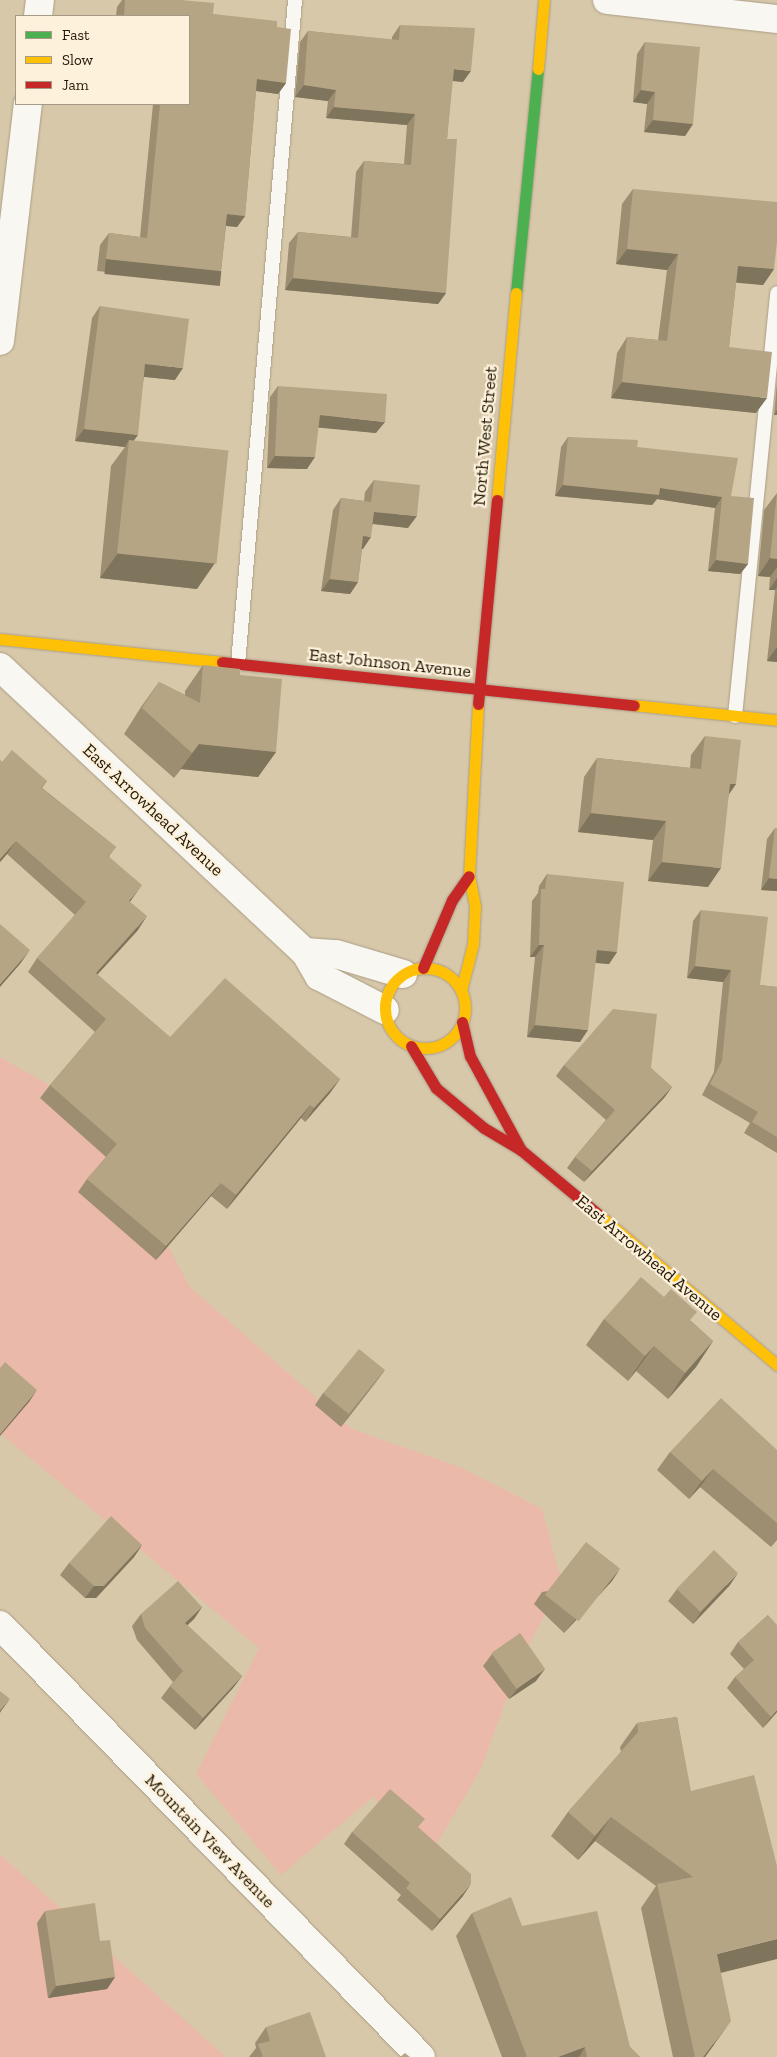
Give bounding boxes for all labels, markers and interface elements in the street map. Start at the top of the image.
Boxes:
legend [15,15,190,105]
text: Fast [62,26,90,44]
text: Slow [62,51,93,69]
text: Jam [62,76,89,94]
street label: North West Street [468,365,502,507]
street label: East Johnson Avenue [307,644,473,682]
street label: East Arrowhead Avenue [78,739,228,881]
street label: East Arrowhead Avenue [571,1190,727,1326]
street label: Mountain View Avenue [140,1769,280,1913]

